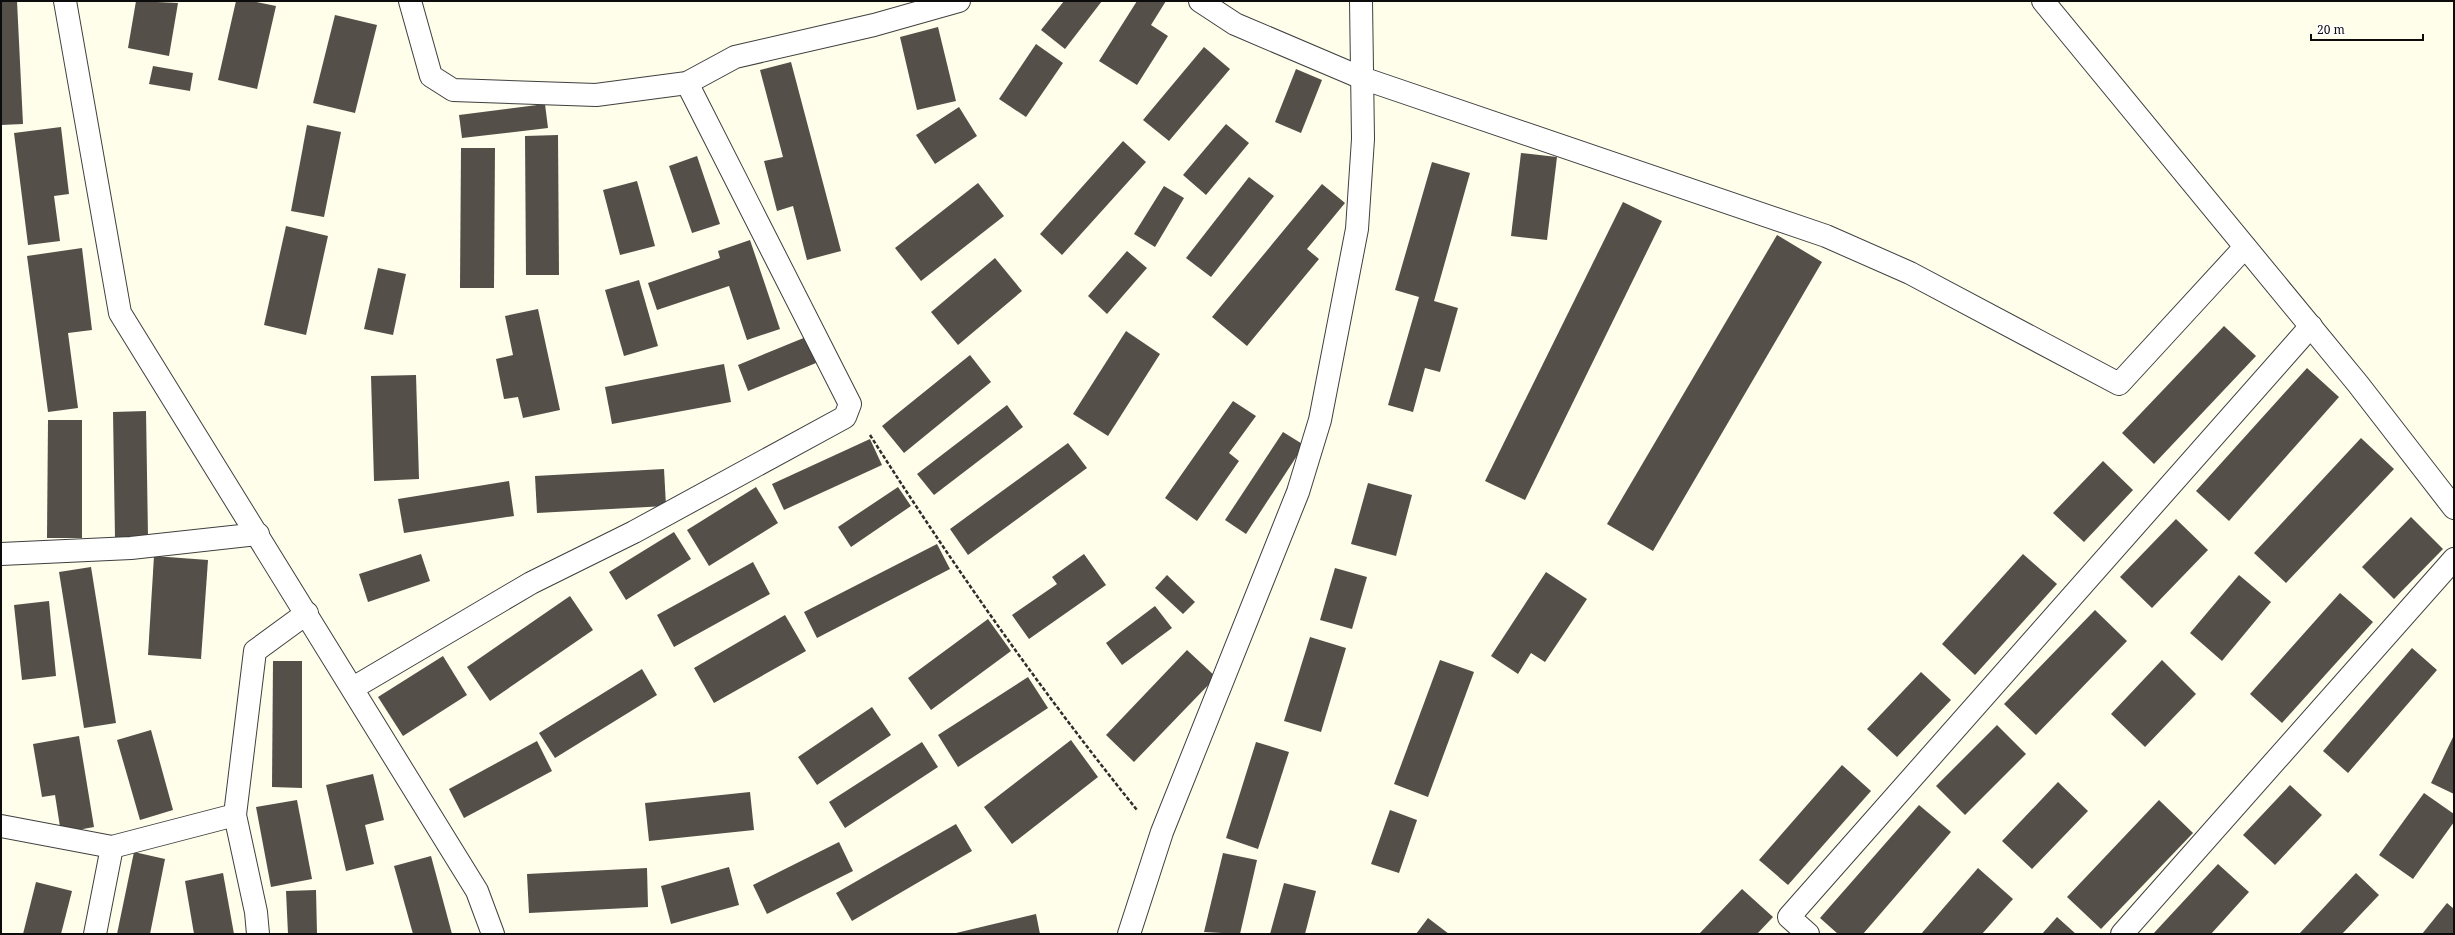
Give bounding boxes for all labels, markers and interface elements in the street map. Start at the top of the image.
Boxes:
scale bar [2311,16,2423,42]
text: 20 m [2317,21,2345,38]

